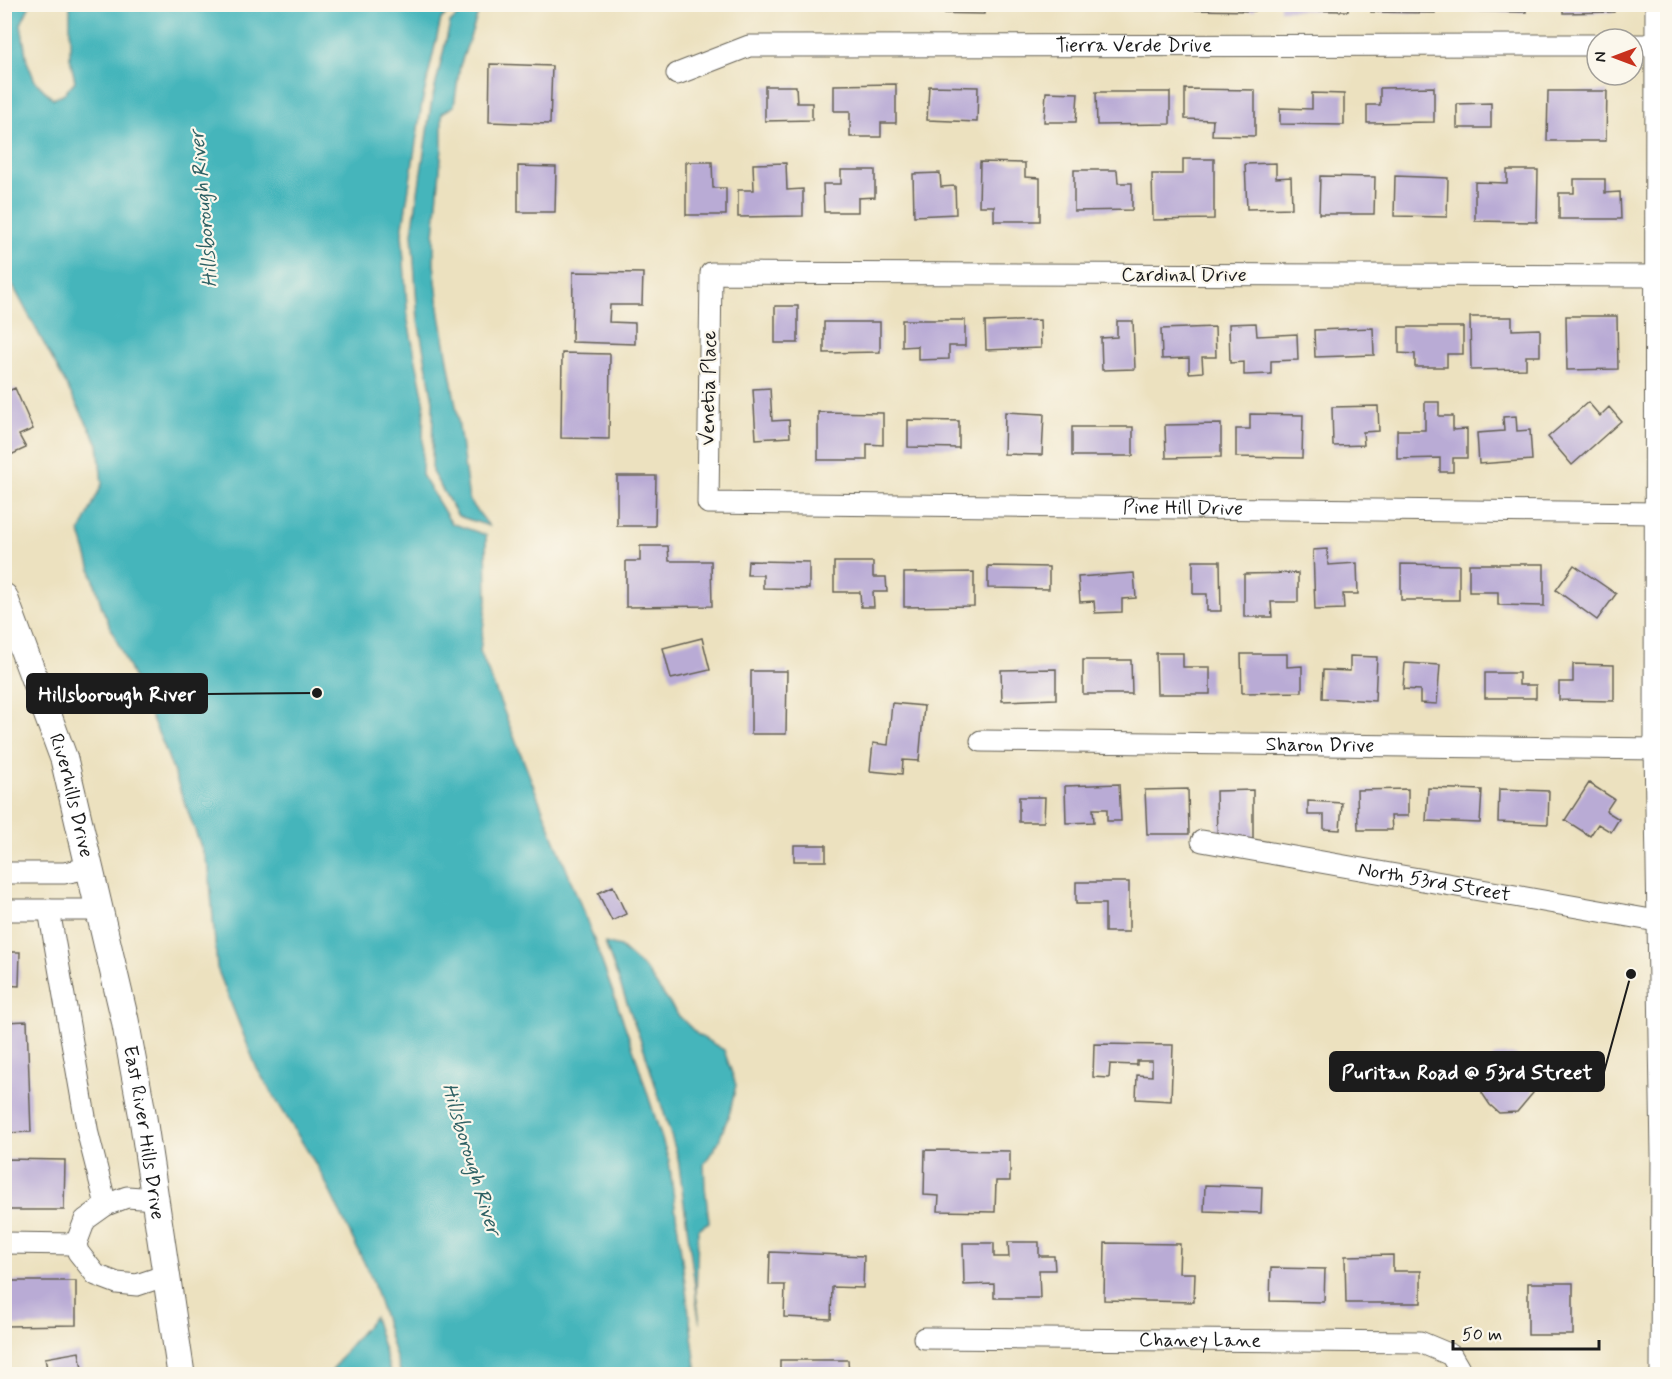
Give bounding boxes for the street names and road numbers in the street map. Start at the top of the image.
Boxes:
street label: Tierra Verde Drive [1055,32,1212,59]
street label: Cardinal Drive [1121,262,1247,289]
street label: Venetia Place [694,330,724,446]
street label: Pine Hill Drive [1123,494,1243,522]
street label: Riverhills Drive [42,730,100,860]
street label: Sharon Drive [1265,731,1375,759]
street label: North 53rd Street [1356,855,1513,909]
street label: East River Hills Drive [116,1043,171,1222]
street label: Chaney Lane [1139,1326,1261,1354]

